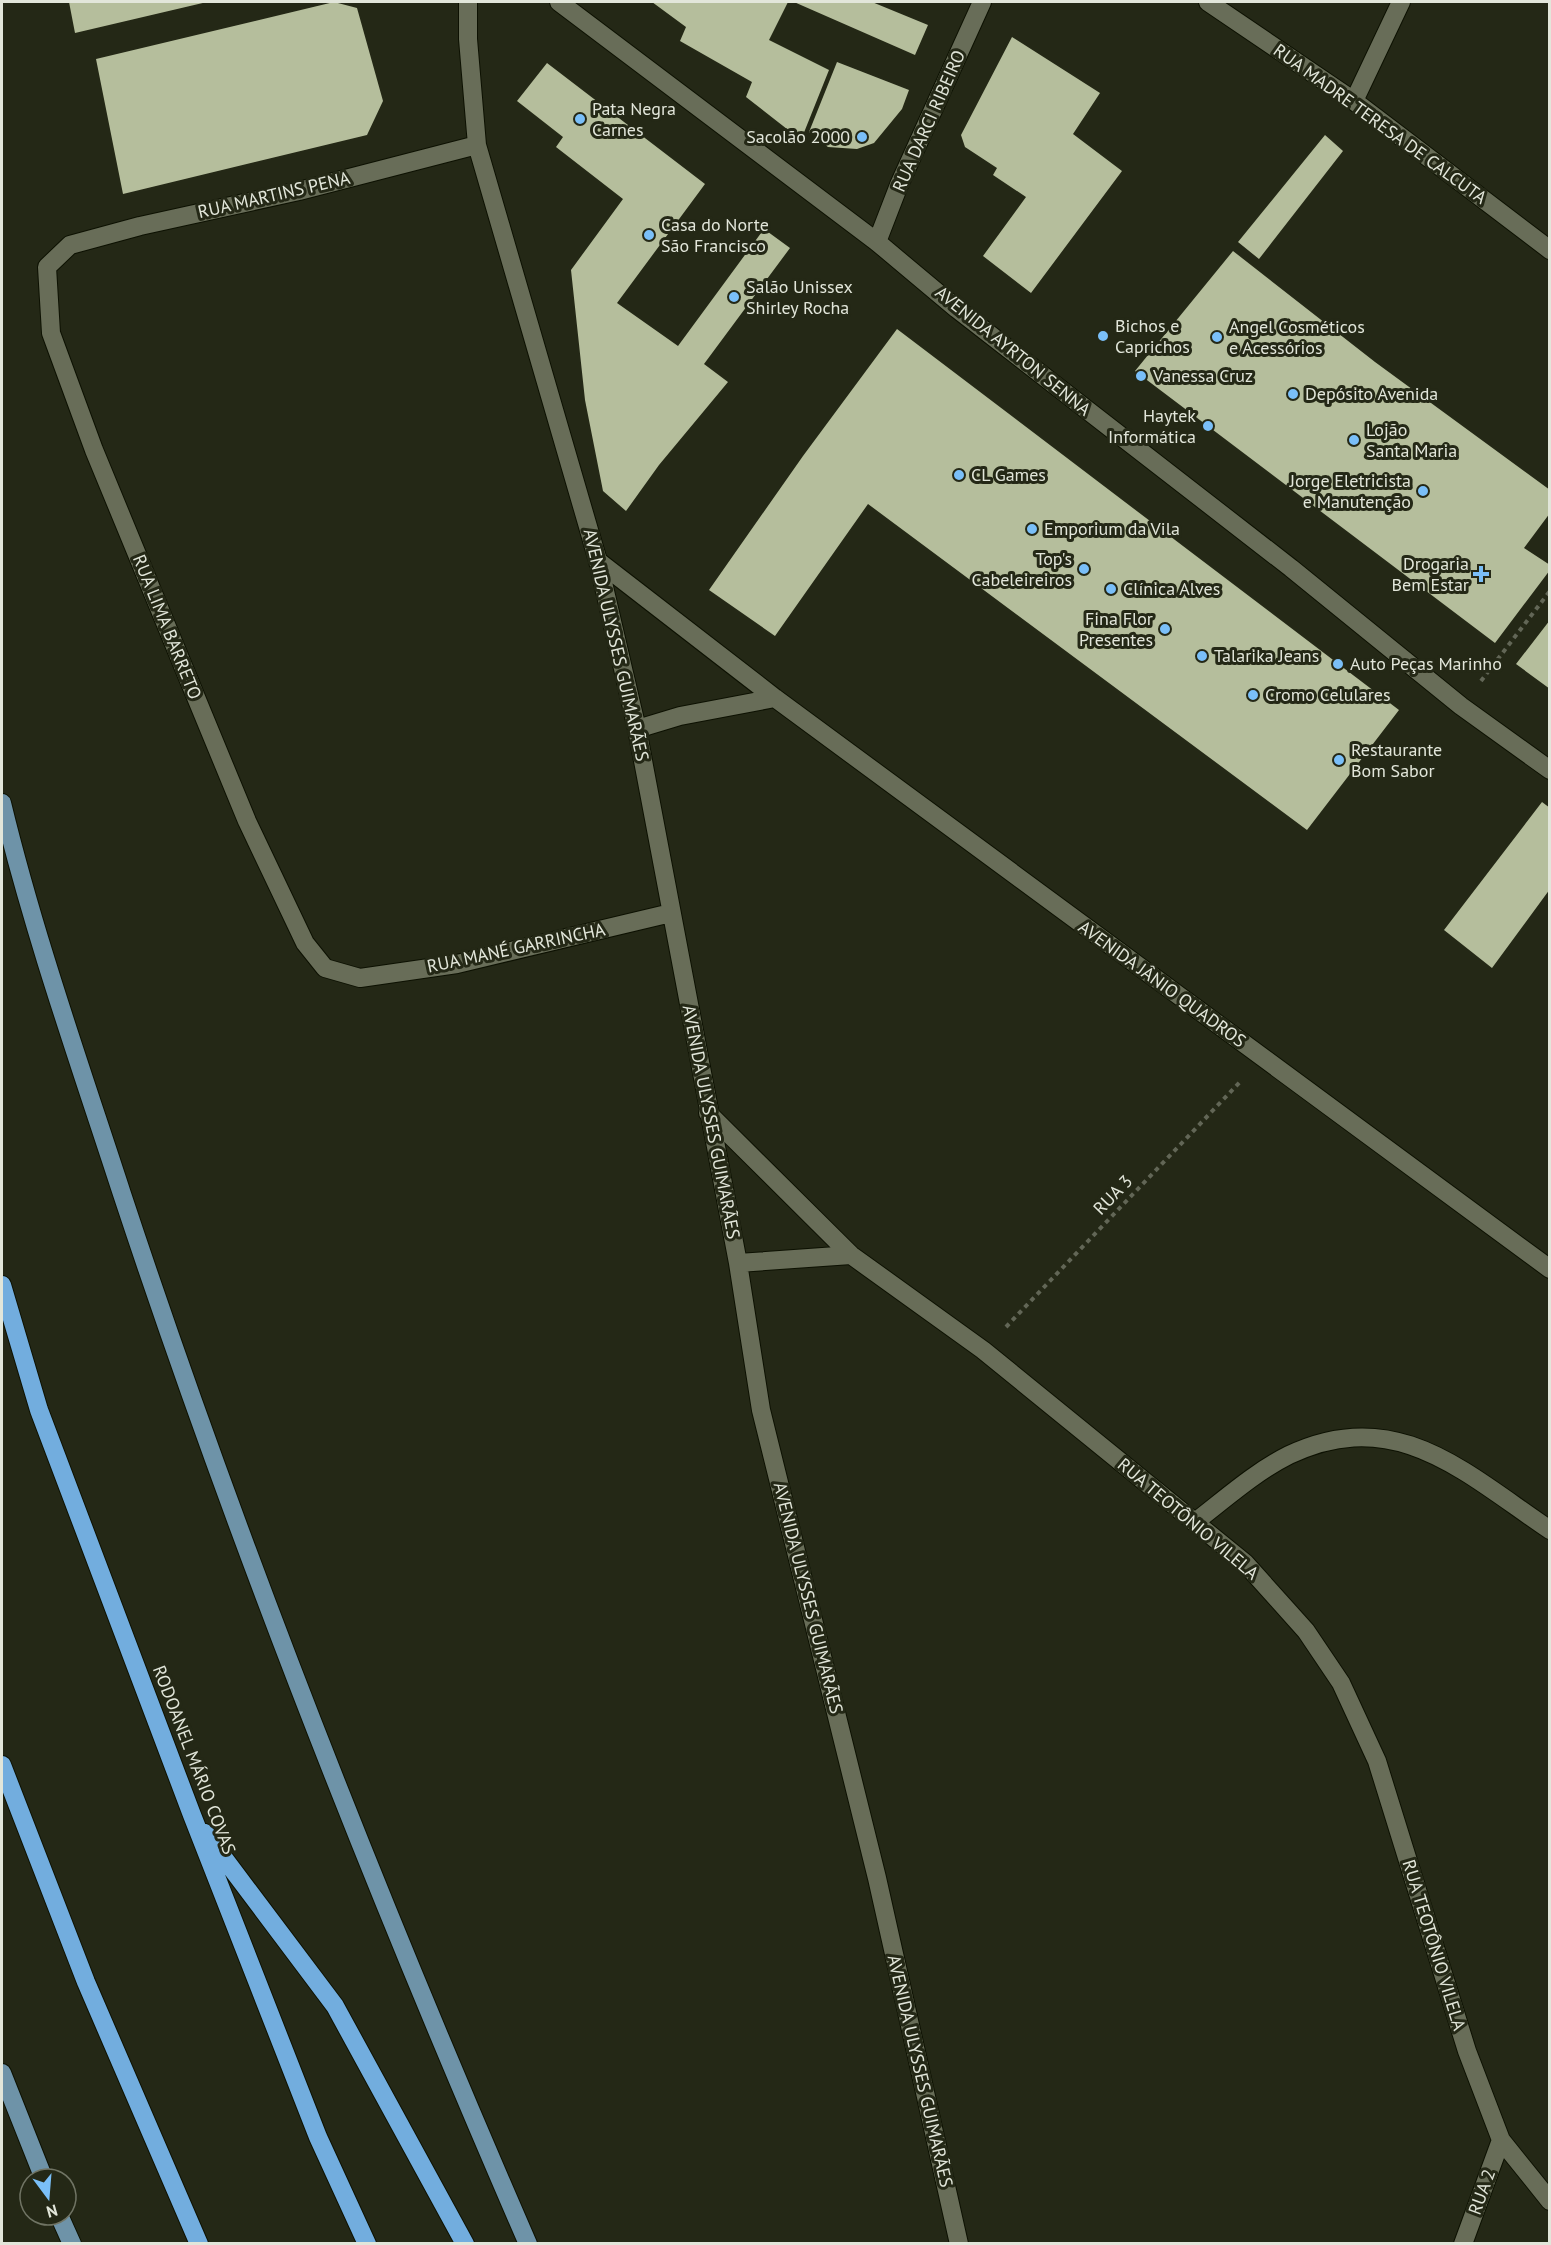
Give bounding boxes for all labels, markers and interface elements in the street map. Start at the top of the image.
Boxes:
street label: RUA MADRE TERESA DE CALCUTA [1269,38,1492,209]
street label: RUA DARCI RIBEIRO [887,46,970,195]
place label: Pata Negra Carnes [592,97,676,141]
marker: Pata Negra Carnes [573,112,587,126]
place label: Sacolão 2000 [746,125,850,148]
marker: Sacolão 2000 [855,130,869,144]
street label: RUA MARTINS PENA [196,166,353,223]
place label: Casa do Norte São Francisco [661,213,769,257]
marker: Casa do Norte São Francisco [642,228,656,242]
place label: Salão Unissex Shirley Rocha [746,275,853,319]
street label: AVENIDA AYRTON SENNA [931,281,1096,421]
marker: Salão Unissex Shirley Rocha [727,290,741,304]
place label: Bichos e Caprichos [1115,314,1190,358]
place label: Angel Cosméticos e Acessórios [1229,315,1365,359]
marker: Bichos e Caprichos [1096,329,1110,343]
marker: Angel Cosméticos e Acessórios [1210,330,1224,344]
place label: Vanessa Cruz [1152,364,1253,387]
marker: Vanessa Cruz [1134,369,1148,383]
place label: Depósito Avenida [1305,382,1438,405]
marker: Depósito Avenida [1286,387,1300,401]
place label: Haytek Informática [1108,404,1196,448]
place label: Lojão Santa Maria [1366,418,1457,462]
marker: Haytek Informática [1201,419,1215,433]
marker: Lojão Santa Maria [1347,433,1361,447]
place label: CL Games [971,463,1046,486]
marker: CL Games [952,468,966,482]
place label: Jorge Eletricista e Manutenção [1289,469,1411,513]
marker: Jorge Eletricista e Manutenção [1416,484,1430,498]
place label: Emporium da Vila [1044,517,1180,540]
marker: Emporium da Vila [1025,522,1039,536]
street label: AVENIDA ULYSSES GUIMARÃES [579,526,654,763]
place label: Top's Cabeleireiros [972,547,1072,591]
street label: RUA LIMA BARRETO [128,551,207,703]
place label: Drogaria Bem Estar [1392,552,1469,596]
marker: Top's Cabeleireiros [1077,562,1091,576]
marker: Drogaria Bem Estar [1474,567,1488,581]
place label: Clínica Alves [1123,577,1220,600]
marker: Clínica Alves [1104,582,1118,596]
place label: Fina Flor Presentes [1079,607,1153,651]
marker: Fina Flor Presentes [1158,622,1172,636]
place label: Talarika Jeans [1214,644,1319,667]
marker: Talarika Jeans [1195,649,1209,663]
place label: Auto Peças Marinho [1350,652,1502,675]
marker: Auto Peças Marinho [1331,657,1345,671]
place label: Cromo Celulares [1265,683,1391,706]
marker: Cromo Celulares [1246,688,1260,702]
place label: Restaurante Bom Sabor [1351,738,1442,782]
marker: Restaurante Bom Sabor [1332,753,1346,767]
street label: AVENIDA JÂNIO QUADROS [1074,915,1250,1052]
street label: RUA MANÉ GARRINCHA [425,917,608,978]
street label: AVENIDA ULYSSES GUIMARÃES [678,1003,745,1241]
street label: RUA 3 [1088,1170,1137,1219]
street label: RUA TEOTÔNIO VILELA [1113,1453,1264,1585]
street label: AVENIDA ULYSSES GUIMARÃES [769,1480,848,1716]
street label: RODOANEL MÁRIO COVAS [148,1662,241,1858]
street label: RUA TEOTÔNIO VILELA [1398,1857,1472,2033]
street label: AVENIDA ULYSSES GUIMARÃES [883,1952,958,2189]
street label: RUA 2 [1463,2166,1500,2218]
north arrow [18,2167,78,2227]
text: N [44,2200,60,2222]

